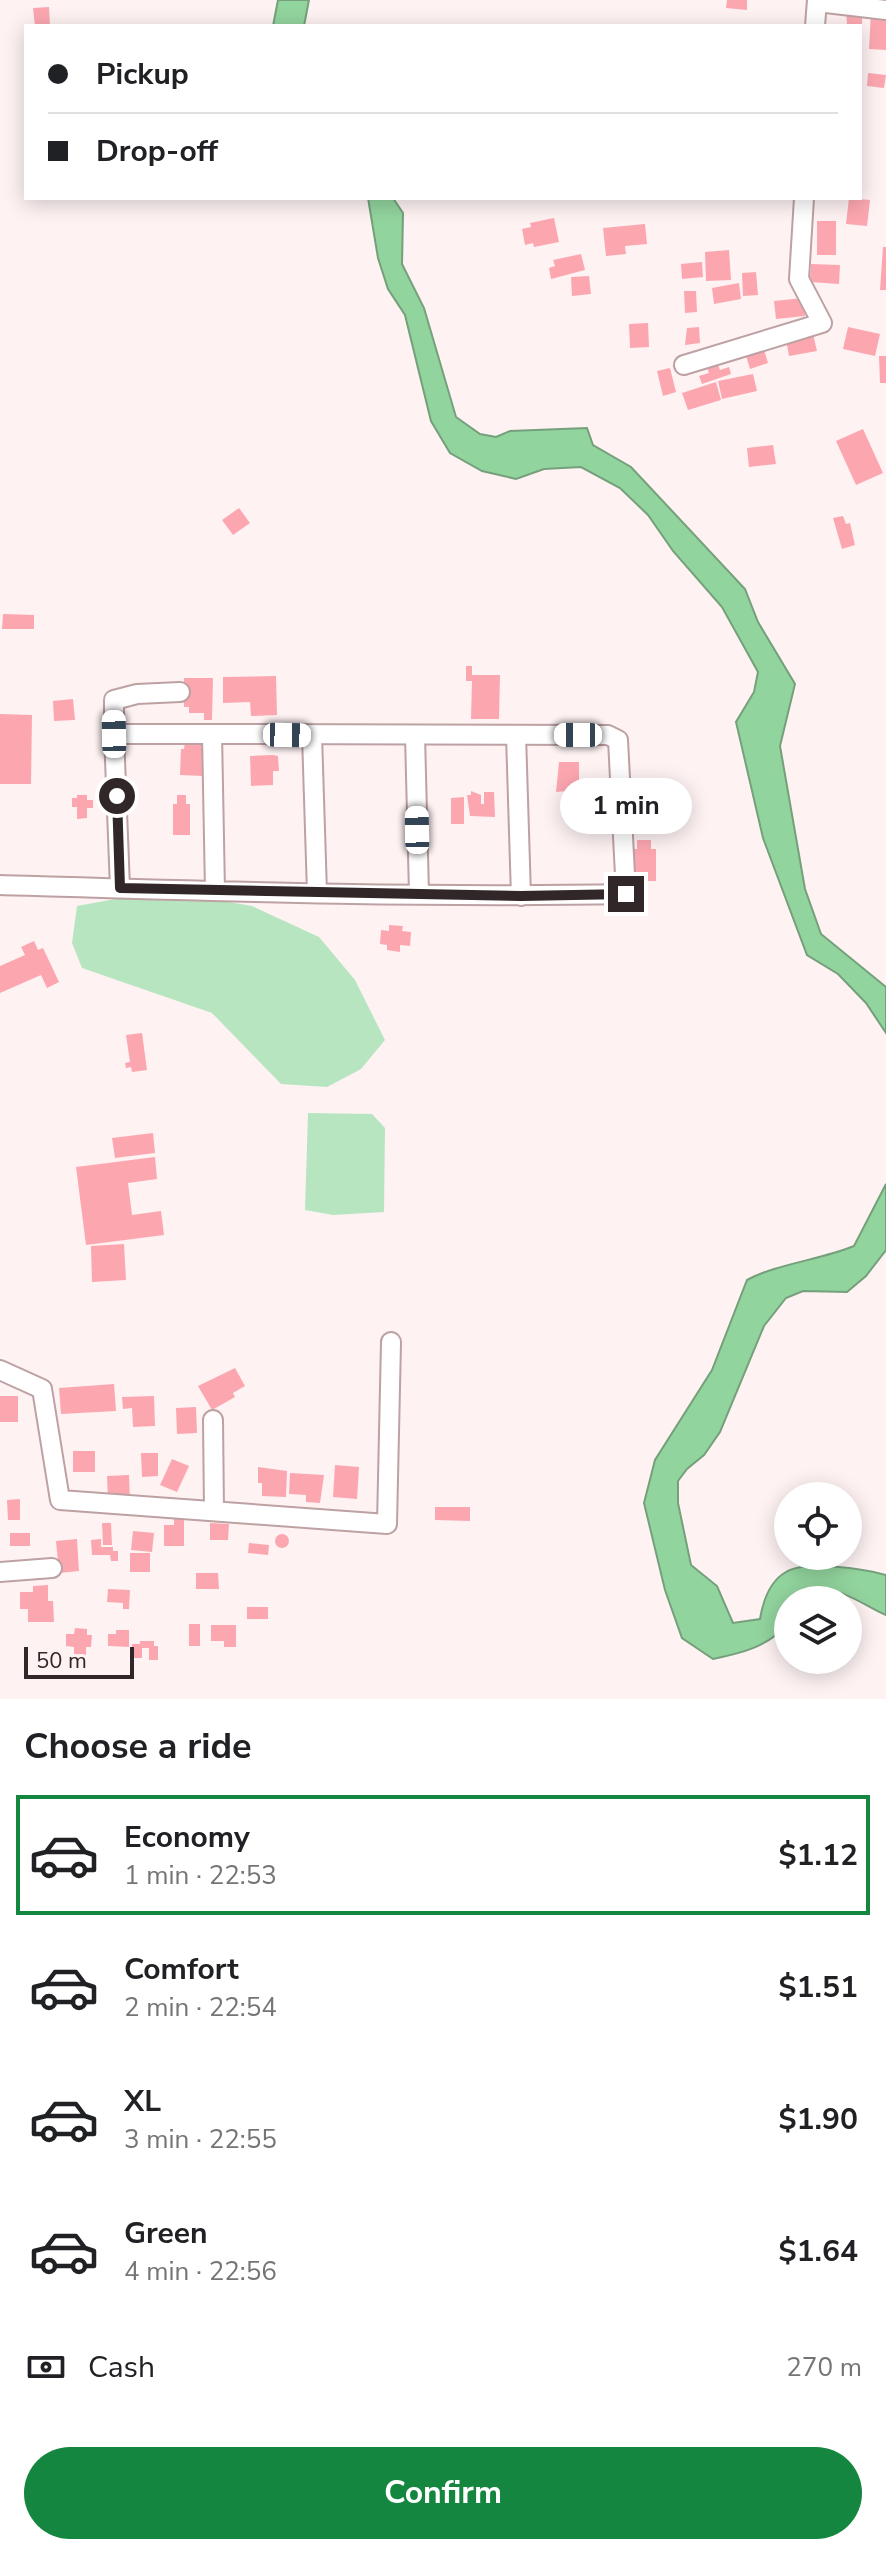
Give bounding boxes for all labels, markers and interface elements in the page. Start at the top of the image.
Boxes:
text: Pickup [96,54,189,95]
text: Drop-off [96,131,218,172]
car [102,710,126,758]
car [263,723,311,747]
car [554,723,602,747]
route start [99,778,135,814]
callout: 1 min [560,778,692,834]
text: 1 min [592,788,660,823]
car [405,806,429,854]
route end [608,876,644,912]
map controls [774,1482,862,1674]
button: locate [774,1482,862,1570]
button: layers [774,1586,862,1674]
scale bar [24,1643,134,1679]
text: 50 m [36,1646,87,1676]
text: Choose a ride [24,1722,252,1771]
text: Economy [124,1817,250,1858]
icon: car [28,1819,100,1891]
text: $1.12 [779,1835,858,1876]
text: 1 min · 22:53 [124,1858,277,1893]
text: Comfort [124,1949,239,1990]
icon: car [28,1951,100,2023]
text: $1.51 [779,1967,858,2008]
text: 2 min · 22:54 [124,1990,277,2025]
text: XL [124,2081,161,2122]
icon: car [28,2083,100,2155]
text: $1.90 [779,2099,858,2140]
text: 3 min · 22:55 [124,2122,277,2157]
text: Green [124,2213,208,2254]
icon: car [28,2215,100,2287]
text: $1.64 [779,2231,858,2272]
text: 4 min · 22:56 [124,2254,277,2289]
icon: cash [24,2345,68,2389]
text: Cash [88,2347,155,2388]
text: 270 m [786,2350,862,2385]
button: Confirm [24,2447,862,2539]

